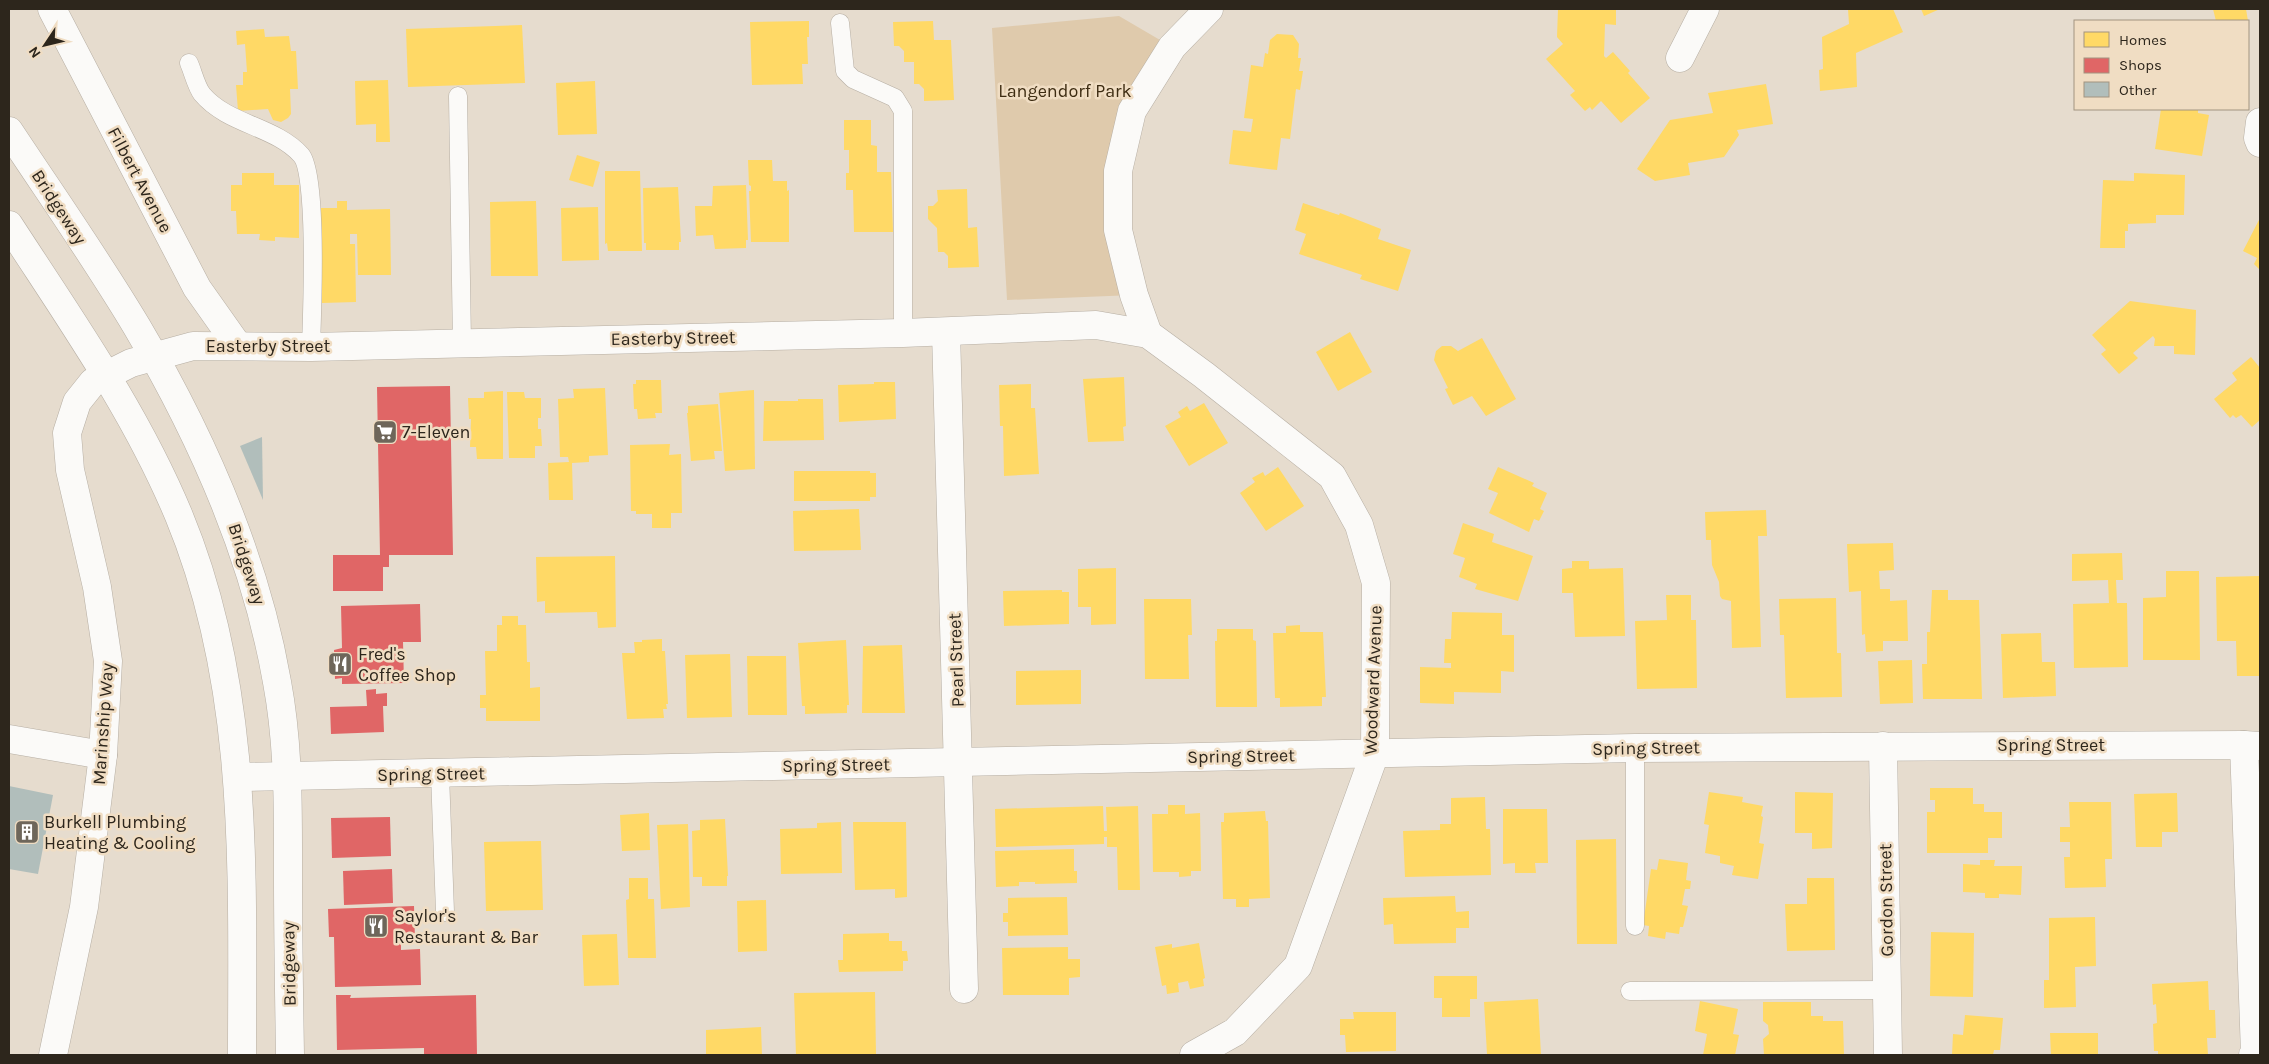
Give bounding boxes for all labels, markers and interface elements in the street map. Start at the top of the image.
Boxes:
north arrow [20,20,70,70]
legend [2074,20,2249,110]
text: Homes [2119,31,2167,49]
text: N [25,43,45,61]
text: Shops [2119,56,2162,74]
park label: Langendorf Park [998,80,1132,102]
text: Other [2119,81,2157,99]
street label: Filbert Avenue [103,123,177,237]
street label: Bridgeway [27,166,92,249]
street label: Easterby Street [610,326,736,350]
street label: Easterby Street [206,335,331,357]
supermarket icon: 7-Eleven [372,419,398,445]
place label: 7-Eleven [402,421,470,443]
street label: Bridgeway [223,520,271,608]
street label: Woodward Avenue [1359,605,1387,755]
street label: Pearl Street [943,612,969,708]
place label: Fred's Coffee Shop [358,643,456,686]
restaurant icon: Fred's Coffee Shop [327,651,353,677]
street label: Marinship Way [88,662,118,786]
street label: Spring Street [1997,734,2105,756]
street label: Spring Street [1592,736,1700,760]
street label: Spring Street [1187,744,1295,768]
street label: Spring Street [782,753,890,777]
street label: Spring Street [377,762,485,786]
place label: Burkell Plumbing Heating & Cooling [44,811,196,854]
building icon: Burkell Plumbing Heating & Cooling [14,819,40,845]
street label: Gordon Street [1874,843,1898,957]
place label: Saylor's Restaurant & Bar [394,905,538,948]
restaurant icon: Saylor's Restaurant & Bar [363,913,389,939]
street label: Bridgeway [277,921,301,1006]

